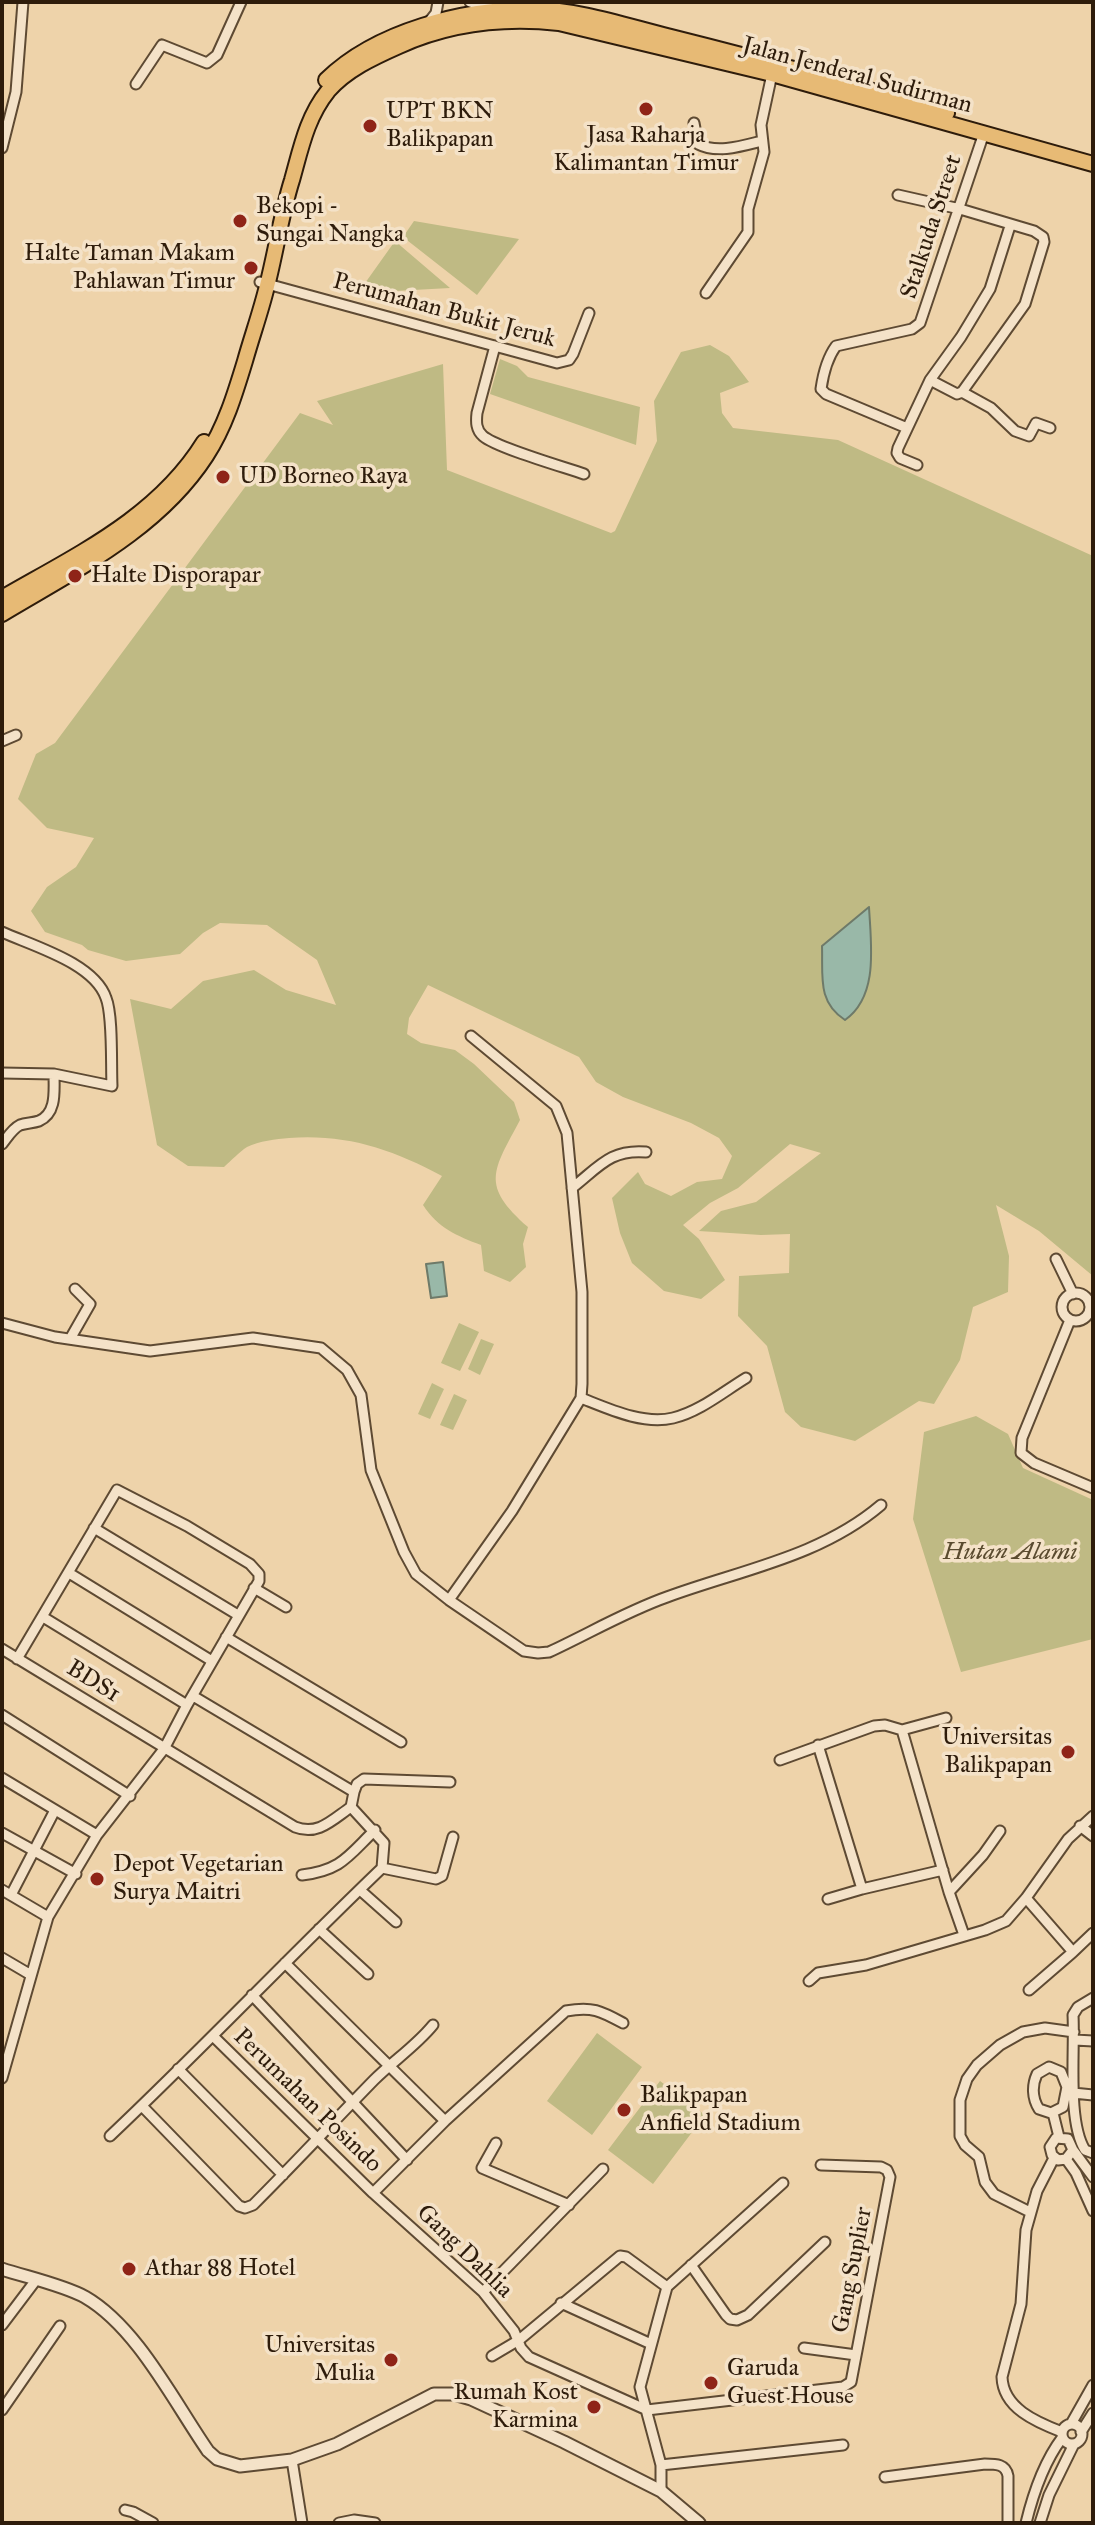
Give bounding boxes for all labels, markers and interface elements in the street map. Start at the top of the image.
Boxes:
street label: Jalan Jenderal Sudirman [739,31,975,121]
place label: UPT BKN Balikpapan [386,98,494,154]
marker: Jasa Raharja Kalimantan Timur [637,100,655,118]
marker: UPT BKN Balikpapan [361,117,379,135]
place label: Jasa Raharja Kalimantan Timur [553,122,739,178]
street label: Stalkuda Street [895,151,969,303]
place label: Bekopi - Sungai Nangka [256,193,404,249]
marker: Bekopi - Sungai Nangka [231,212,249,230]
place label: Halte Taman Makam Pahlawan Timur [24,240,235,296]
marker: Halte Taman Makam Pahlawan Timur [242,259,260,277]
street label: Perumahan Bukit Jeruk [330,267,558,355]
place label: UD Borneo Raya [239,463,408,491]
marker: UD Borneo Raya [214,468,232,486]
place label: Halte Disporapar [91,562,261,590]
marker: Halte Disporapar [66,567,84,585]
park label: Hutan Alami [943,1539,1077,1567]
street label: BDS1 [61,1654,125,1710]
place label: Universitas Balikpapan [941,1724,1052,1780]
marker: Universitas Balikpapan [1059,1743,1077,1761]
place label: Depot Vegetarian Surya Maitri [113,1851,283,1907]
marker: Depot Vegetarian Surya Maitri [88,1870,106,1888]
street label: Perumahan Posindo [227,2023,387,2179]
place label: Balikpapan Anfield Stadium [640,2082,801,2138]
marker: Balikpapan Anfield Stadium [615,2101,633,2119]
street label: Gang Dahlia [410,2199,518,2305]
street label: Gang Suplier [827,2205,879,2335]
place label: Athar 88 Hotel [145,2255,296,2283]
marker: Athar 88 Hotel [120,2260,138,2278]
place label: Universitas Mulia [264,2332,375,2388]
marker: Universitas Mulia [382,2351,400,2369]
place label: Garuda Guest House [727,2355,854,2411]
marker: Garuda Guest House [702,2374,720,2392]
place label: Rumah Kost Karmina [454,2379,578,2435]
marker: Rumah Kost Karmina [585,2398,603,2416]

